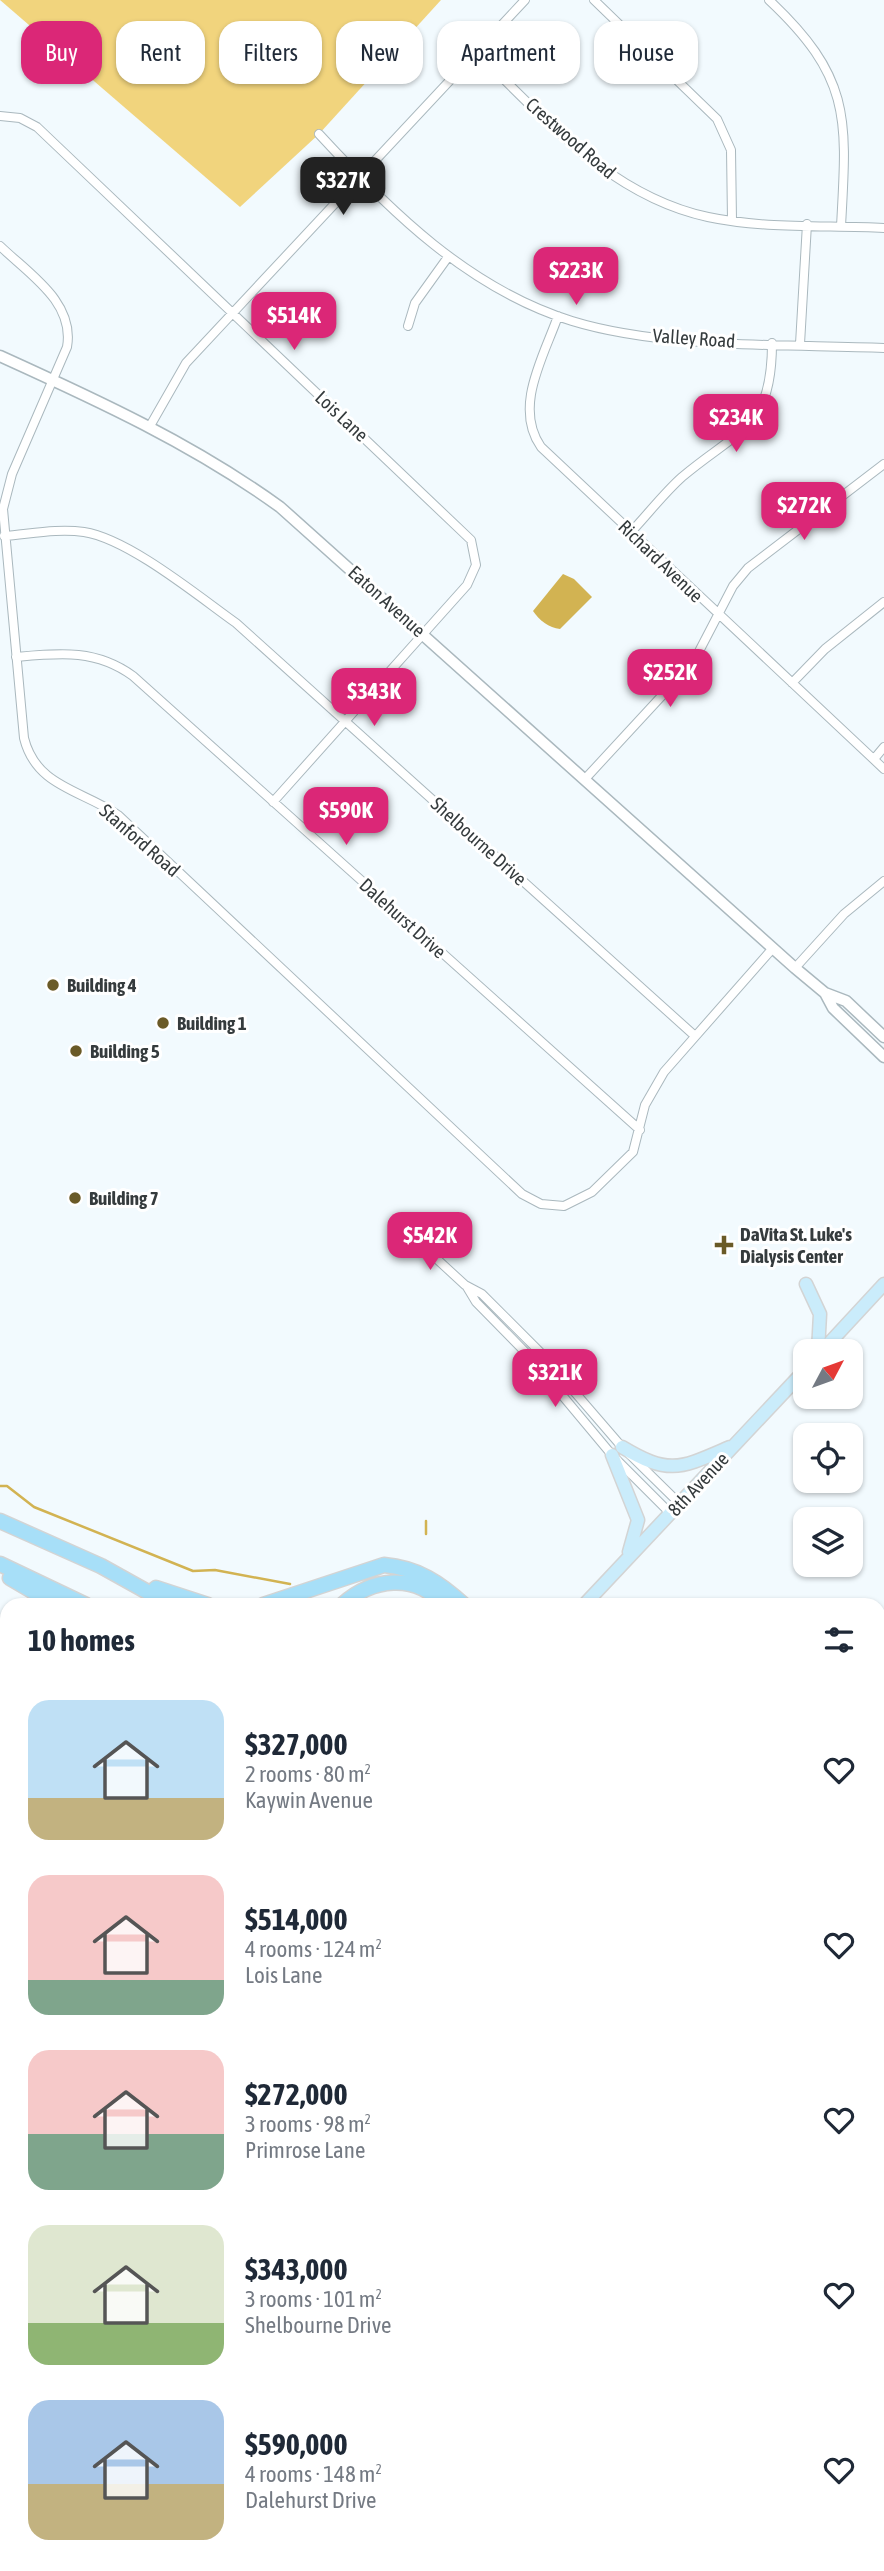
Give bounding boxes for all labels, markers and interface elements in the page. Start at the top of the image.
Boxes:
chip: Buy [21,21,102,84]
chip: Rent [116,21,205,84]
chip: Filters [219,21,322,84]
chip: New [336,21,423,84]
chip: Apartment [437,21,580,84]
chip: House [594,21,698,84]
street label: Crestwood Road [522,93,620,183]
pin: $327K [294,158,392,217]
text: $327K [316,167,370,193]
pin: $223K [527,247,625,307]
text: $223K [549,257,603,283]
pin: $514K [245,292,343,352]
text: $514K [267,302,321,328]
street label: Valley Road [652,324,736,352]
street label: Lois Lane [311,386,373,446]
pin: $234K [687,394,785,454]
text: $234K [709,404,763,430]
pin: $272K [755,482,853,542]
text: $272K [777,492,831,518]
street label: Richard Avenue [614,515,708,607]
street label: Eaton Avenue [344,561,430,641]
pin: $252K [621,650,719,709]
text: $252K [643,659,697,685]
pin: $343K [325,668,423,728]
text: $343K [347,678,401,704]
pin: $590K [297,788,395,847]
street label: Shelbourne Drive [427,792,531,890]
text: $590K [319,797,373,823]
street label: Stanford Road [95,799,185,881]
street label: Dalehurst Drive [355,873,451,963]
place label: Building 4 [67,974,137,996]
marker: Building 4 [45,977,61,993]
place label: Building 1 [177,1012,247,1034]
marker: Building 1 [155,1015,171,1031]
place label: Building 5 [90,1040,160,1062]
marker: Building 5 [68,1043,84,1059]
place label: Building 7 [89,1187,159,1209]
marker: Building 7 [67,1190,83,1206]
pin: $542K [381,1212,479,1272]
text: $542K [403,1222,457,1248]
place label: DaVita St. Luke's Dialysis Center [740,1223,852,1267]
marker: DaVita St. Luke's Dialysis Center [714,1235,734,1255]
north arrow [793,1339,863,1409]
map controls [793,1339,863,1577]
pin: $321K [506,1350,604,1409]
text: $321K [528,1359,582,1385]
button: locate [793,1423,863,1493]
street label: 8th Avenue [663,1448,733,1520]
button: layers [793,1507,863,1577]
icon: filters [820,1621,858,1659]
text: 10 homes [28,1623,135,1657]
text: $327,000 [245,1727,348,1761]
icon: home [84,1728,168,1812]
icon: heart [820,1751,858,1789]
text: 2 rooms · 80 m² [245,1761,371,1787]
text: Kaywin Avenue [245,1787,373,1813]
text: $514,000 [245,1902,348,1936]
icon: home [84,1903,168,1987]
icon: heart [820,1926,858,1964]
text: 4 rooms · 124 m² [245,1936,382,1962]
text: Lois Lane [245,1962,322,1988]
text: $272,000 [245,2077,348,2111]
icon: home [84,2078,168,2162]
icon: heart [820,2101,858,2139]
text: 3 rooms · 98 m² [245,2111,371,2137]
text: Primrose Lane [245,2137,365,2163]
text: $343,000 [245,2252,348,2286]
icon: home [84,2253,168,2337]
icon: heart [820,2276,858,2314]
text: 3 rooms · 101 m² [245,2286,382,2312]
text: Shelbourne Drive [245,2312,391,2338]
text: $590,000 [245,2427,348,2461]
icon: home [84,2428,168,2512]
icon: heart [820,2451,858,2489]
text: 4 rooms · 148 m² [245,2461,382,2487]
text: Dalehurst Drive [245,2487,376,2513]

